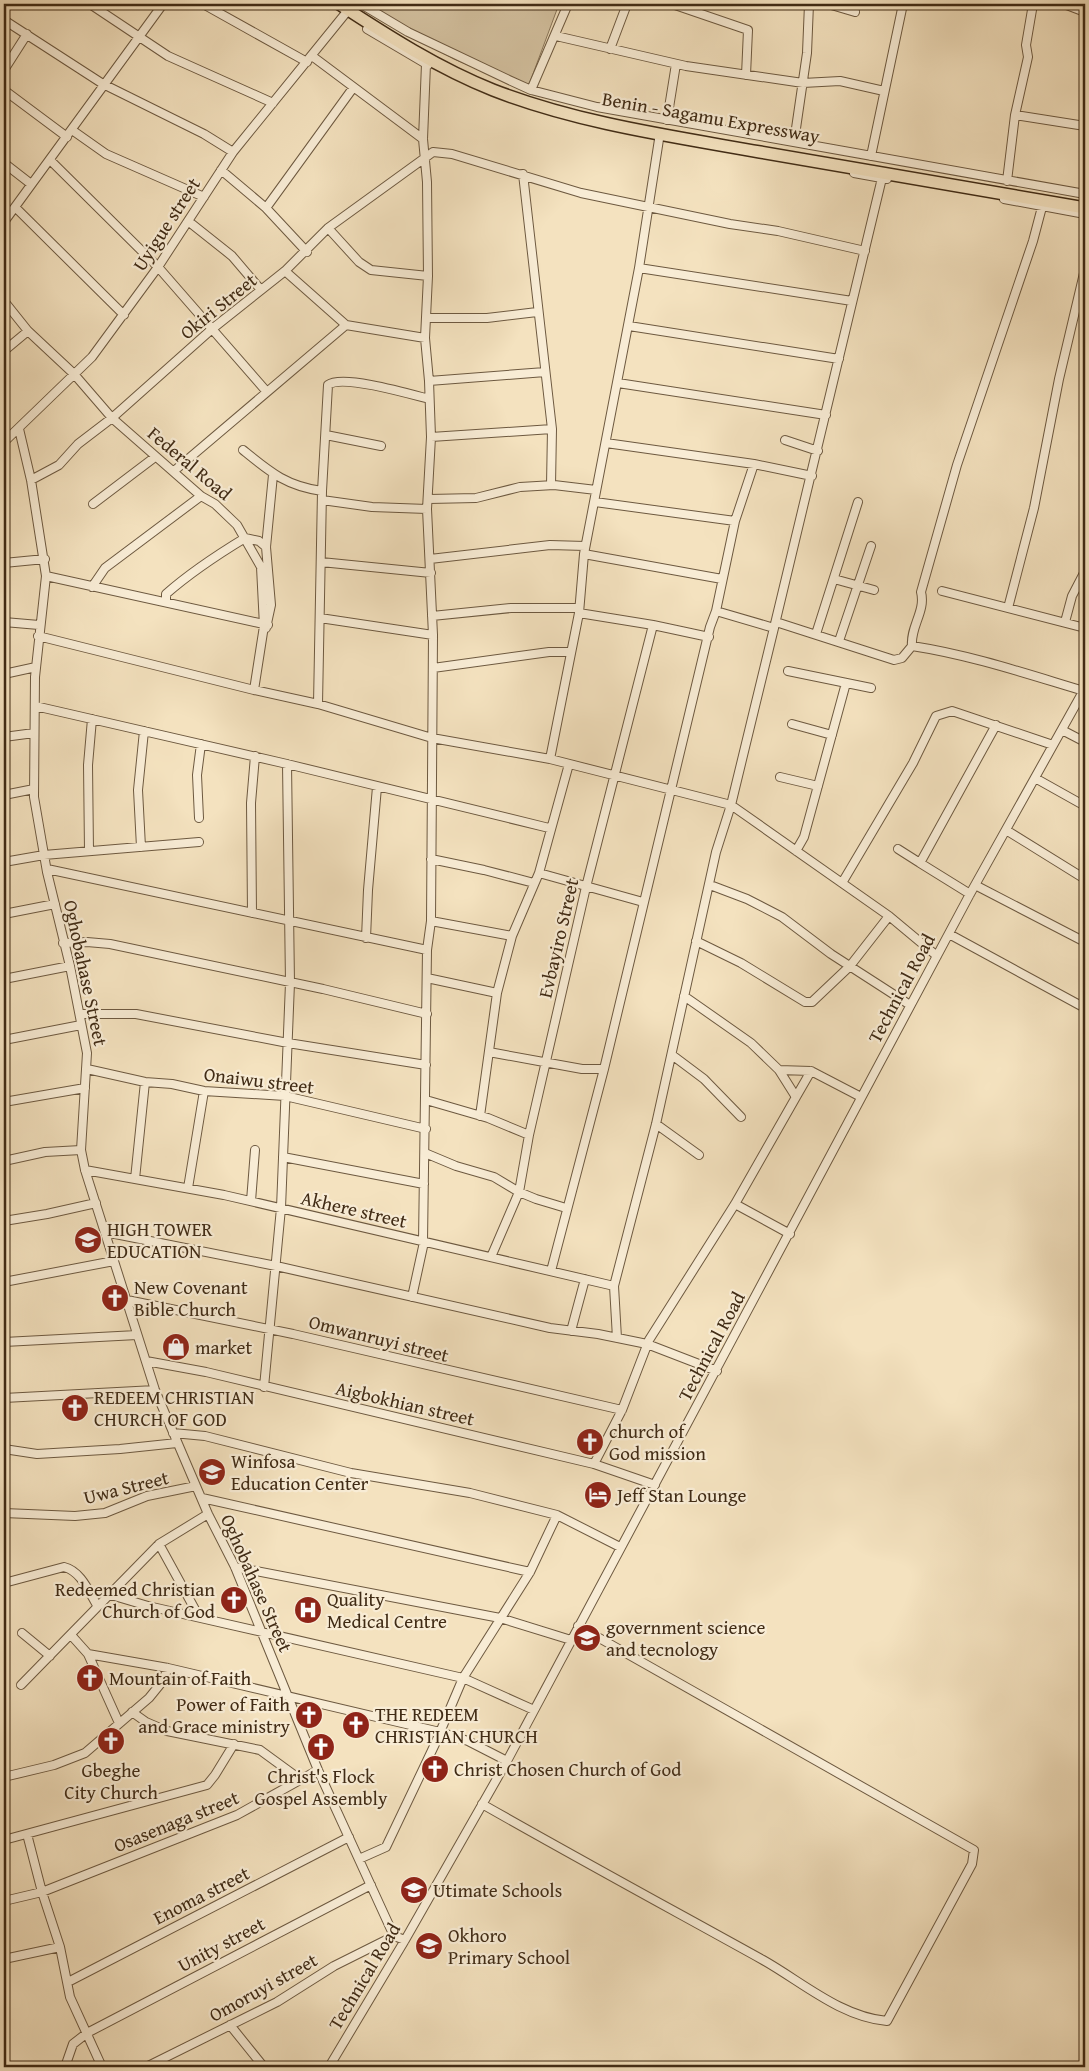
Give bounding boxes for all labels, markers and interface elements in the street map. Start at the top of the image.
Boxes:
street label: Benin - Sagamu Expressway [600,84,823,150]
street label: Uyigue street [125,171,207,276]
street label: Okiri Street [173,266,263,346]
street label: Federal Road [142,419,239,507]
street label: Evbayiro Street [531,875,585,1001]
street label: Oghobahase Street [57,897,115,1049]
street label: Technical Road [860,928,942,1048]
street label: Onaiwu street [202,1059,316,1101]
street label: Akhere street [298,1183,410,1235]
place label: HIGH TOWER EDUCATION [107,1215,212,1265]
school or university icon: HIGH TOWER EDUCATION [73,1225,103,1255]
place label: New Covenant Bible Church [134,1273,248,1323]
church icon: New Covenant Bible Church [100,1283,130,1313]
street label: Technical Road [670,1286,752,1406]
street label: Omwanruyi street [306,1307,452,1369]
shop icon: market [161,1332,191,1362]
place label: market [195,1333,253,1361]
street label: Aigbokhian street [333,1373,477,1433]
place label: REDEEM CHRISTIAN CHURCH OF GOD [94,1383,255,1433]
church icon: REDEEM CHRISTIAN CHURCH OF GOD [60,1393,90,1423]
place label: church of God mission [609,1417,706,1467]
church icon: church of God mission [575,1427,605,1457]
place label: Winfosa Education Center [231,1447,369,1497]
school or university icon: Winfosa Education Center [197,1457,227,1487]
street label: Uwa Street [80,1463,172,1511]
hotel icon: Jeff Stan Lounge [583,1480,613,1510]
place label: Jeff Stan Lounge [615,1481,746,1509]
street label: Oghobahase Street [214,1509,300,1657]
place label: Redeemed Christian Church of God [55,1575,216,1625]
church icon: Redeemed Christian Church of God [219,1585,249,1615]
place label: Quality Medical Centre [327,1585,447,1635]
hospital icon: Quality Medical Centre [293,1595,323,1625]
place label: government science and tecnology [606,1613,765,1663]
school or university icon: government science and tecnology [572,1623,602,1653]
church icon: Mountain of Faith [75,1663,105,1693]
place label: Mountain of Faith [109,1664,252,1692]
place label: Power of Faith and Grace ministry [138,1690,291,1740]
church icon: Power of Faith and Grace ministry [294,1700,324,1730]
place label: THE REDEEM CHRISTIAN CHURCH [375,1700,538,1750]
church icon: THE REDEEM CHRISTIAN CHURCH [341,1710,371,1740]
church icon: Gbeghe City Church [96,1726,126,1756]
church icon: Christ's Flock Gospel Assembly [306,1732,336,1762]
church icon: Christ Chosen Church of God [420,1754,450,1784]
place label: Christ Chosen Church of God [454,1755,682,1783]
place label: Gbeghe City Church [64,1756,158,1806]
place label: Christ's Flock Gospel Assembly [255,1762,388,1812]
street label: Osasenaga street [109,1783,243,1859]
street label: Enoma street [148,1859,254,1931]
school or university icon: Utimate Schools [399,1875,429,1905]
place label: Utimate Schools [433,1876,562,1904]
street label: Unity street [172,1909,270,1979]
street label: Technical Road [321,1916,407,2035]
place label: Okhoro Primary School [448,1921,570,1971]
school or university icon: Okhoro Primary School [414,1931,444,1961]
street label: Omoruyi street [204,1945,323,2028]

